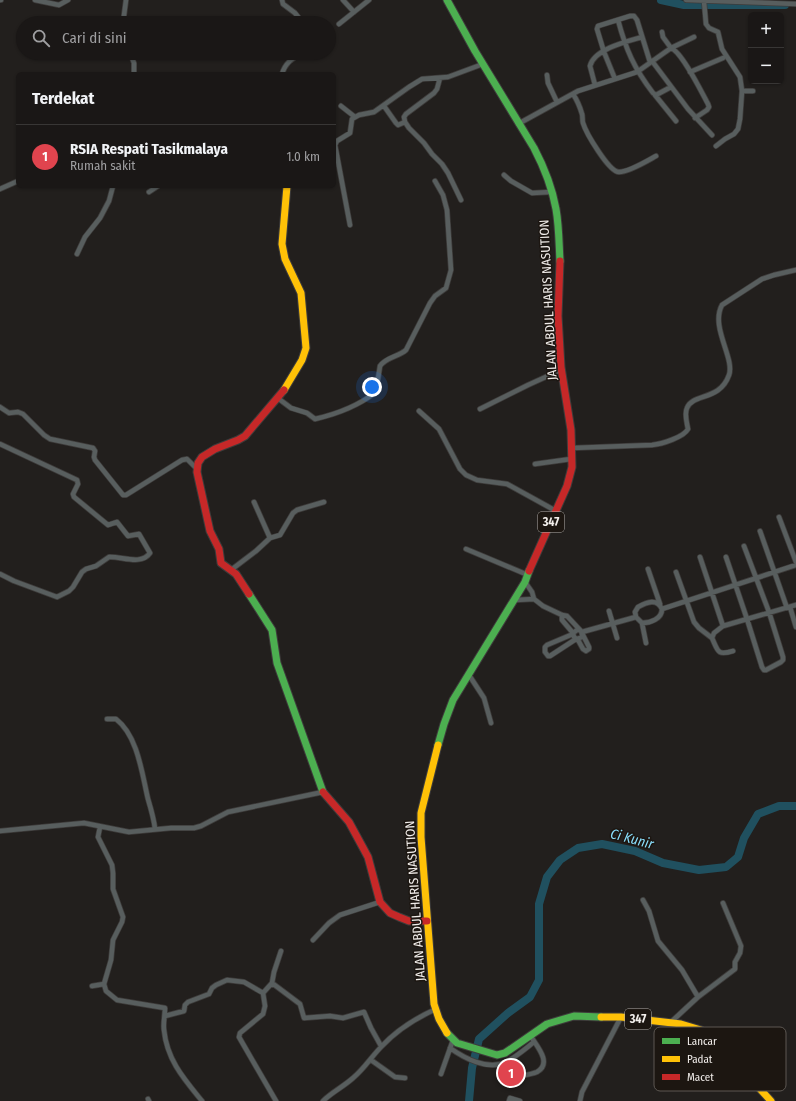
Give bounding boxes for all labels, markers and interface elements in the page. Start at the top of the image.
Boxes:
map controls [748,12,784,84]
button: + [748,12,784,48]
search box [16,16,336,60]
icon: search [30,27,52,49]
text: Cari di sini [62,29,127,47]
button: − [748,48,784,84]
text: Terdekat [32,88,94,109]
text: RSIA Respati Tasikmalaya [70,140,228,158]
text: 1 [42,149,48,164]
text: 1.0 km [286,149,320,164]
text: Rumah sakit [70,158,136,173]
street label: JALAN ABDUL HARIS NASUTION [536,219,560,381]
your location [362,377,382,397]
road number: 347 [538,512,564,532]
street label: JALAN ABDUL HARIS NASUTION [402,820,428,982]
water label: Ci Kunir [609,825,657,853]
road number: 347 [625,1009,651,1029]
legend [654,1027,786,1091]
text: Lancar [687,1035,717,1048]
text: Padat [687,1053,713,1066]
pin: 1 [498,1058,524,1088]
text: Macet [687,1071,714,1084]

